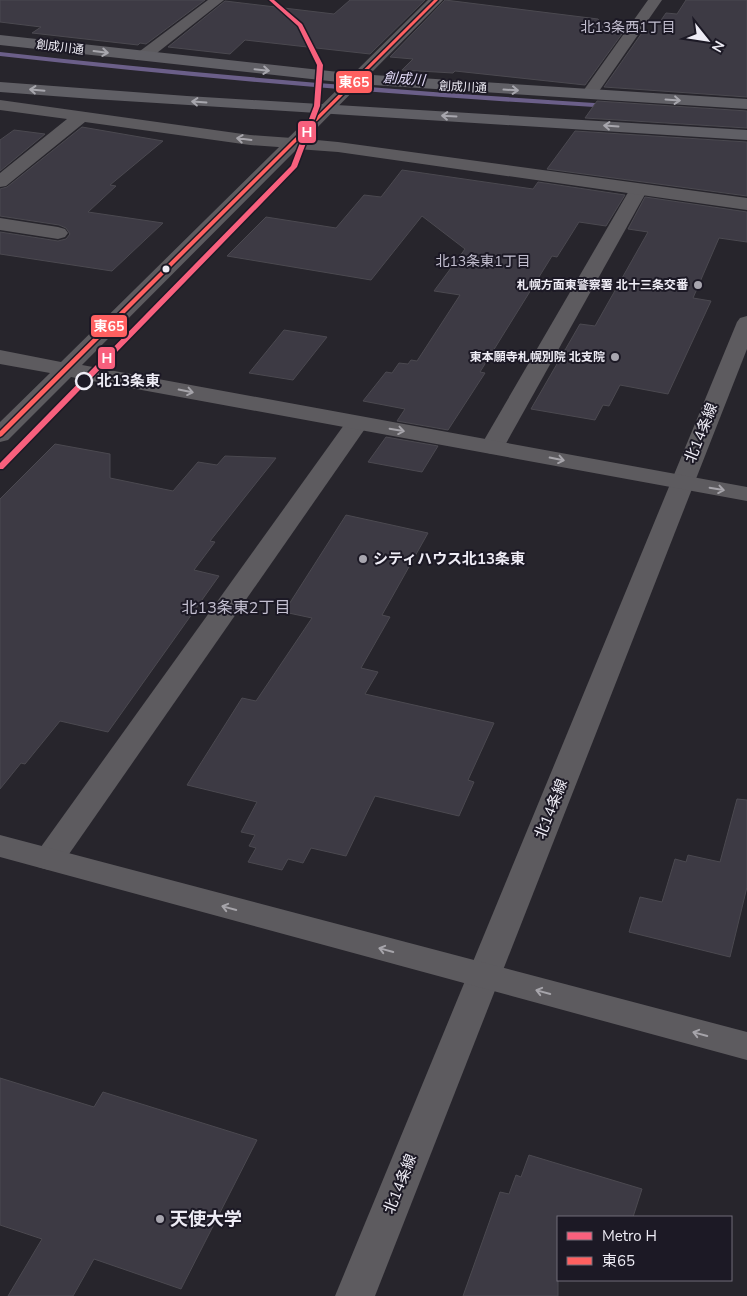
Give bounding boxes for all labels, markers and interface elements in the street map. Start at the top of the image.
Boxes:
north arrow [682,15,732,65]
district label: 北13条西1丁目 [580,18,676,37]
street label: 創成川通 [35,36,85,58]
text: N [707,37,729,56]
one-way arrow [92,47,108,57]
one-way arrow [254,65,270,75]
water label: 創成川 [382,68,428,90]
line badge: 東65 [335,70,373,94]
text: 東65 [339,73,369,92]
street label: 創成川通 [439,78,487,96]
one-way arrow [29,85,45,95]
one-way arrow [503,85,519,94]
one-way arrow [665,95,681,104]
one-way arrow [192,97,208,106]
one-way arrow [441,112,457,121]
line badge: H [297,120,317,144]
one-way arrow [603,121,619,130]
text: H [302,123,312,142]
one-way arrow [236,134,252,144]
district label: 北13条東1丁目 [435,252,531,271]
unlabelled marker [161,264,171,274]
place label: 札幌方面東警察署 北十三条交番 [517,277,689,293]
marker: 札幌方面東警察署 北十三条交番 [692,279,704,291]
line badge: 東65 [90,314,128,338]
text: 東65 [94,317,124,336]
line badge: H [97,346,116,370]
text: H [102,349,112,368]
place label: 東本願寺札幌別院 北支院 [470,349,605,365]
marker: 東本願寺札幌別院 北支院 [609,351,621,363]
place label: 北13条東 [97,371,160,391]
marker: 北13条東 [75,372,93,390]
one-way arrow [177,386,193,396]
street label: 北14条線 [680,400,722,466]
one-way arrow [389,425,405,435]
one-way arrow [549,455,565,464]
one-way arrow [708,484,724,494]
place label: シティハウス北13条東 [373,549,525,569]
marker: シティハウス北13条東 [357,553,369,565]
district label: 北13条東2丁目 [182,597,290,619]
street label: 北14条線 [530,776,572,842]
one-way arrow [221,903,237,912]
one-way arrow [378,945,394,954]
one-way arrow [535,987,551,997]
one-way arrow [692,1029,708,1038]
street label: 北14条線 [379,1151,421,1217]
place label: 天使大学 [170,1207,242,1231]
marker: 天使大学 [154,1213,166,1225]
legend [557,1216,732,1281]
text: Metro H [602,1226,657,1246]
text: 東65 [602,1251,635,1271]

